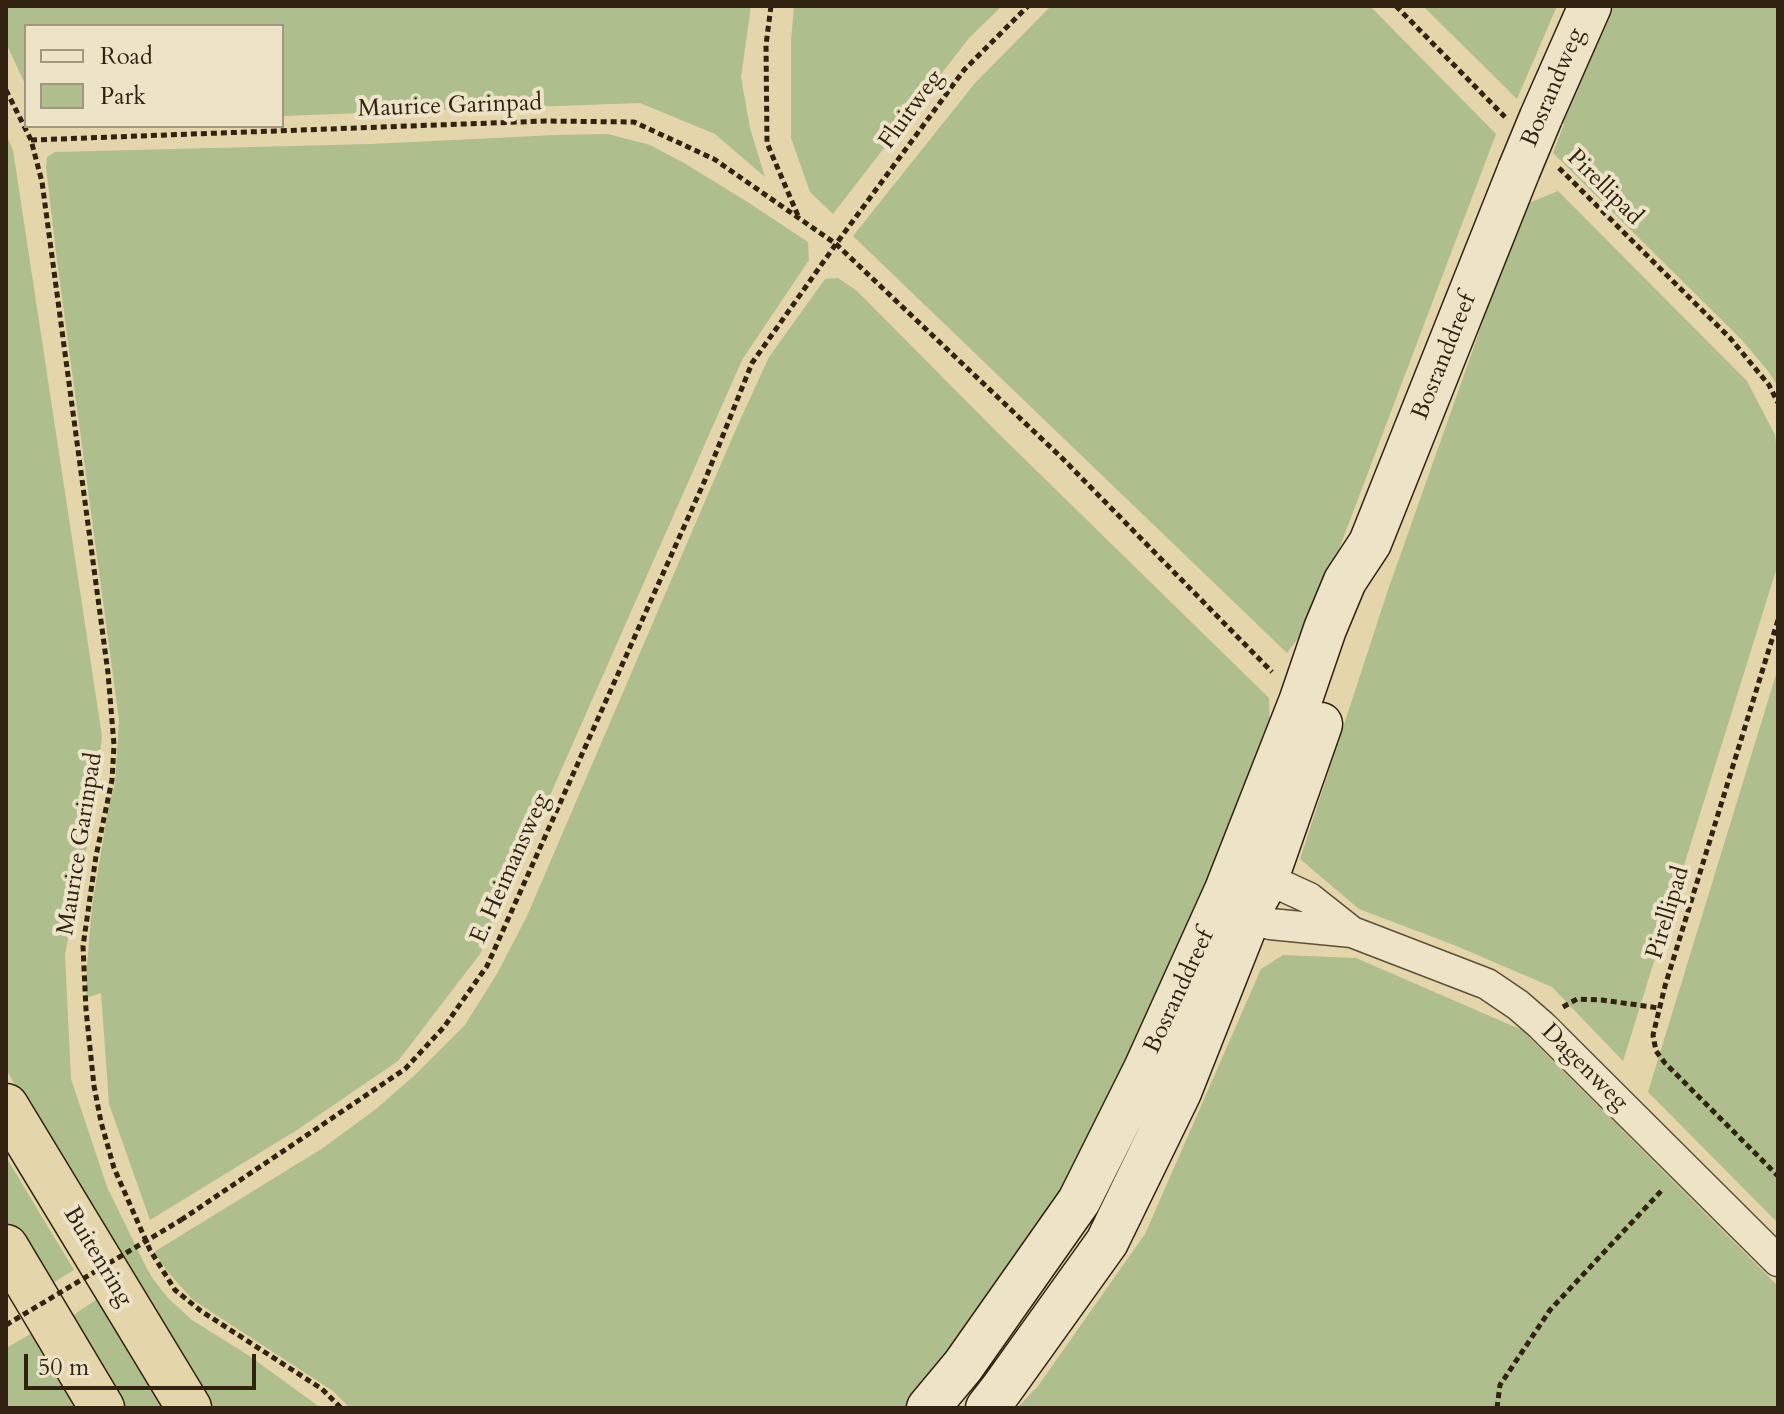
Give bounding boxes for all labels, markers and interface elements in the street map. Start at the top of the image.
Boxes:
legend [24,24,284,128]
street label: Bosrandweg [1516,24,1592,152]
text: Road [100,40,153,73]
street label: Fluitweg [874,65,950,155]
text: Park [100,80,146,113]
street label: Maurice Garinpad [357,89,543,125]
street label: Pirellipad [1560,144,1648,232]
street label: Bosranddreef [1407,290,1483,424]
street label: Maurice Garinpad [52,751,110,937]
street label: E. Heimansweg [465,790,557,948]
street label: Pirellipad [1641,863,1697,963]
street label: Bosranddreef [1139,925,1221,1059]
street label: Dagenweg [1534,1018,1634,1118]
street label: Buitenring [56,1202,138,1312]
scale bar [28,1338,260,1388]
text: 50 m [38,1351,89,1384]

